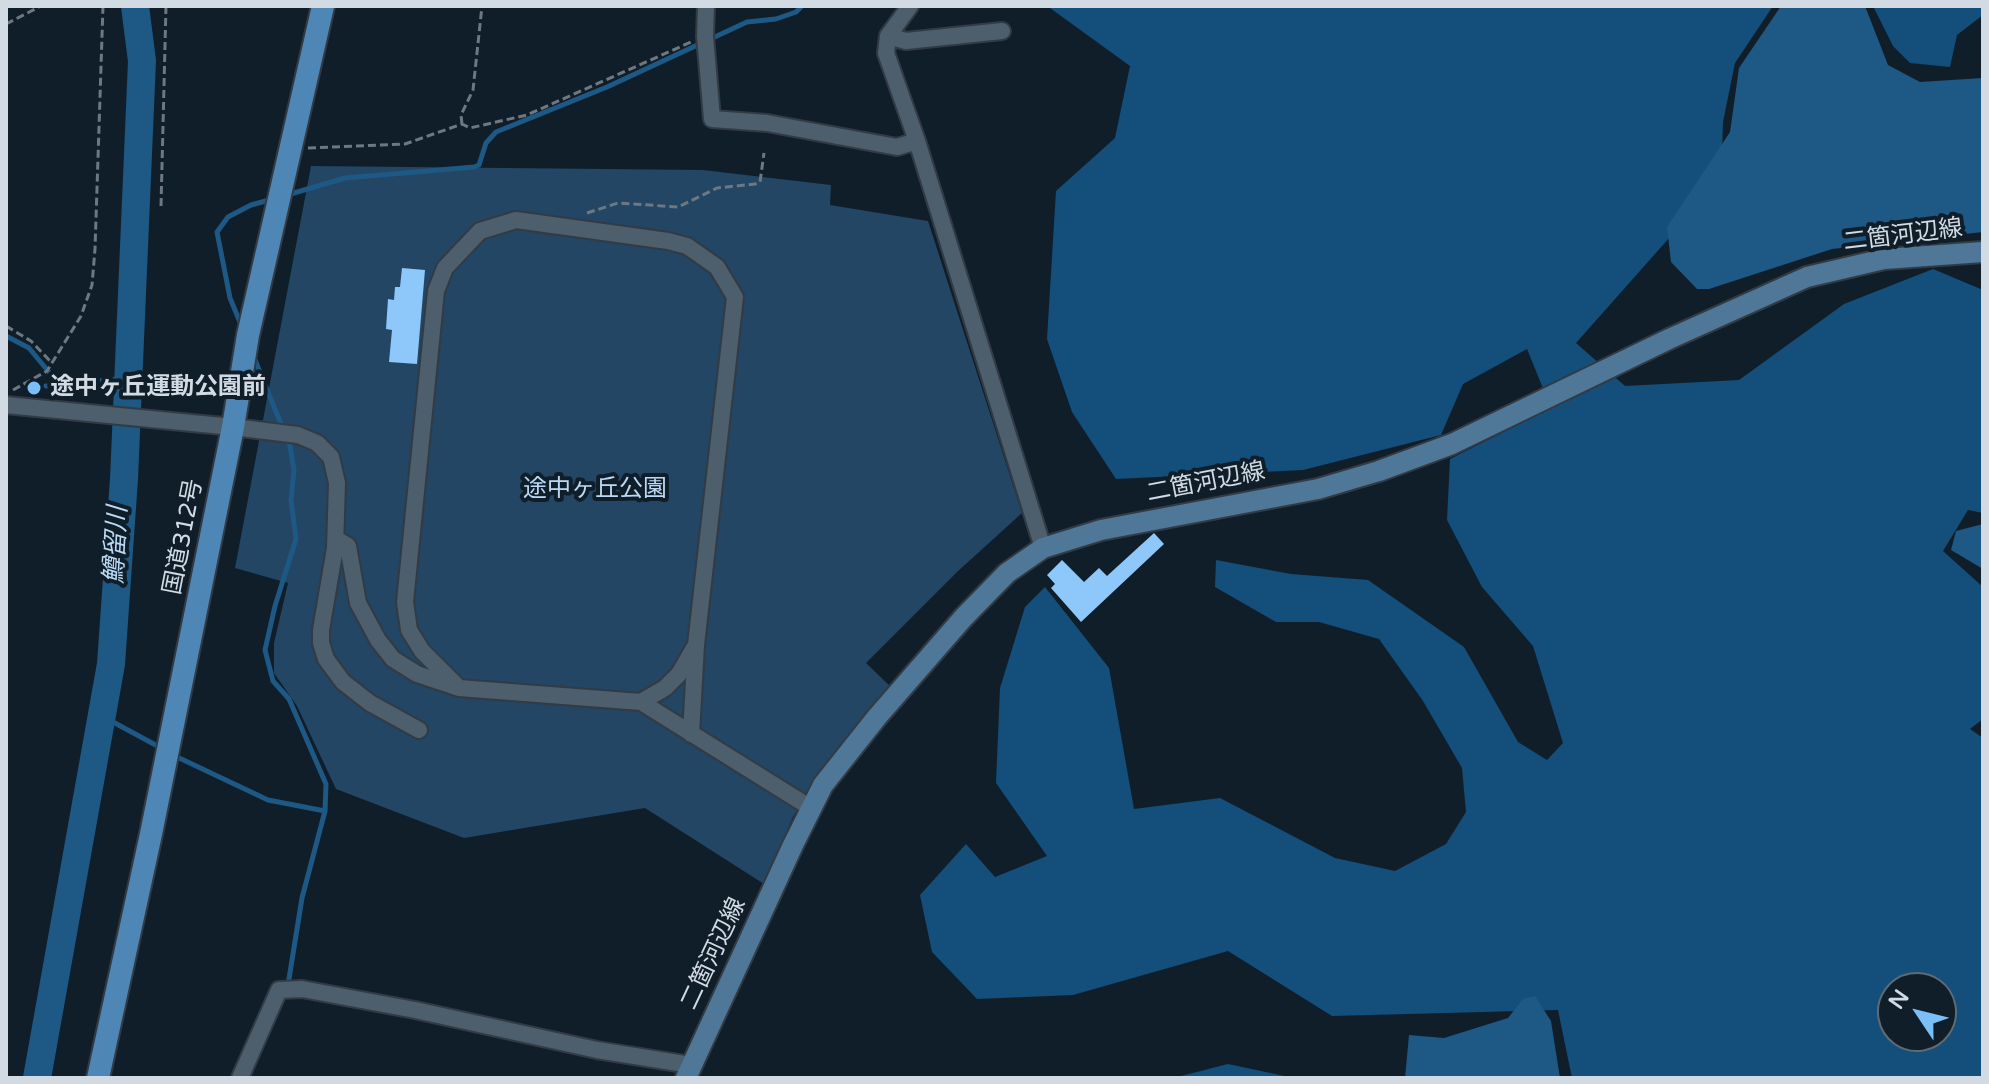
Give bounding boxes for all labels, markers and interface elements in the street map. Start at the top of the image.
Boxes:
street label: 二箇河辺線 [1842,214,1964,258]
place label: 途中ヶ丘運動公園前 [50,374,266,402]
marker: 途中ヶ丘運動公園前 [25,379,43,397]
street label: 二箇河辺線 [1144,457,1268,509]
park label: 途中ヶ丘公園 [523,476,667,504]
street label: 国道312号 [159,477,209,597]
water label: 鱒留川 [99,505,135,585]
street label: 二箇河辺線 [676,894,752,1014]
north arrow [1877,972,1957,1052]
text: N [1883,985,1915,1014]

